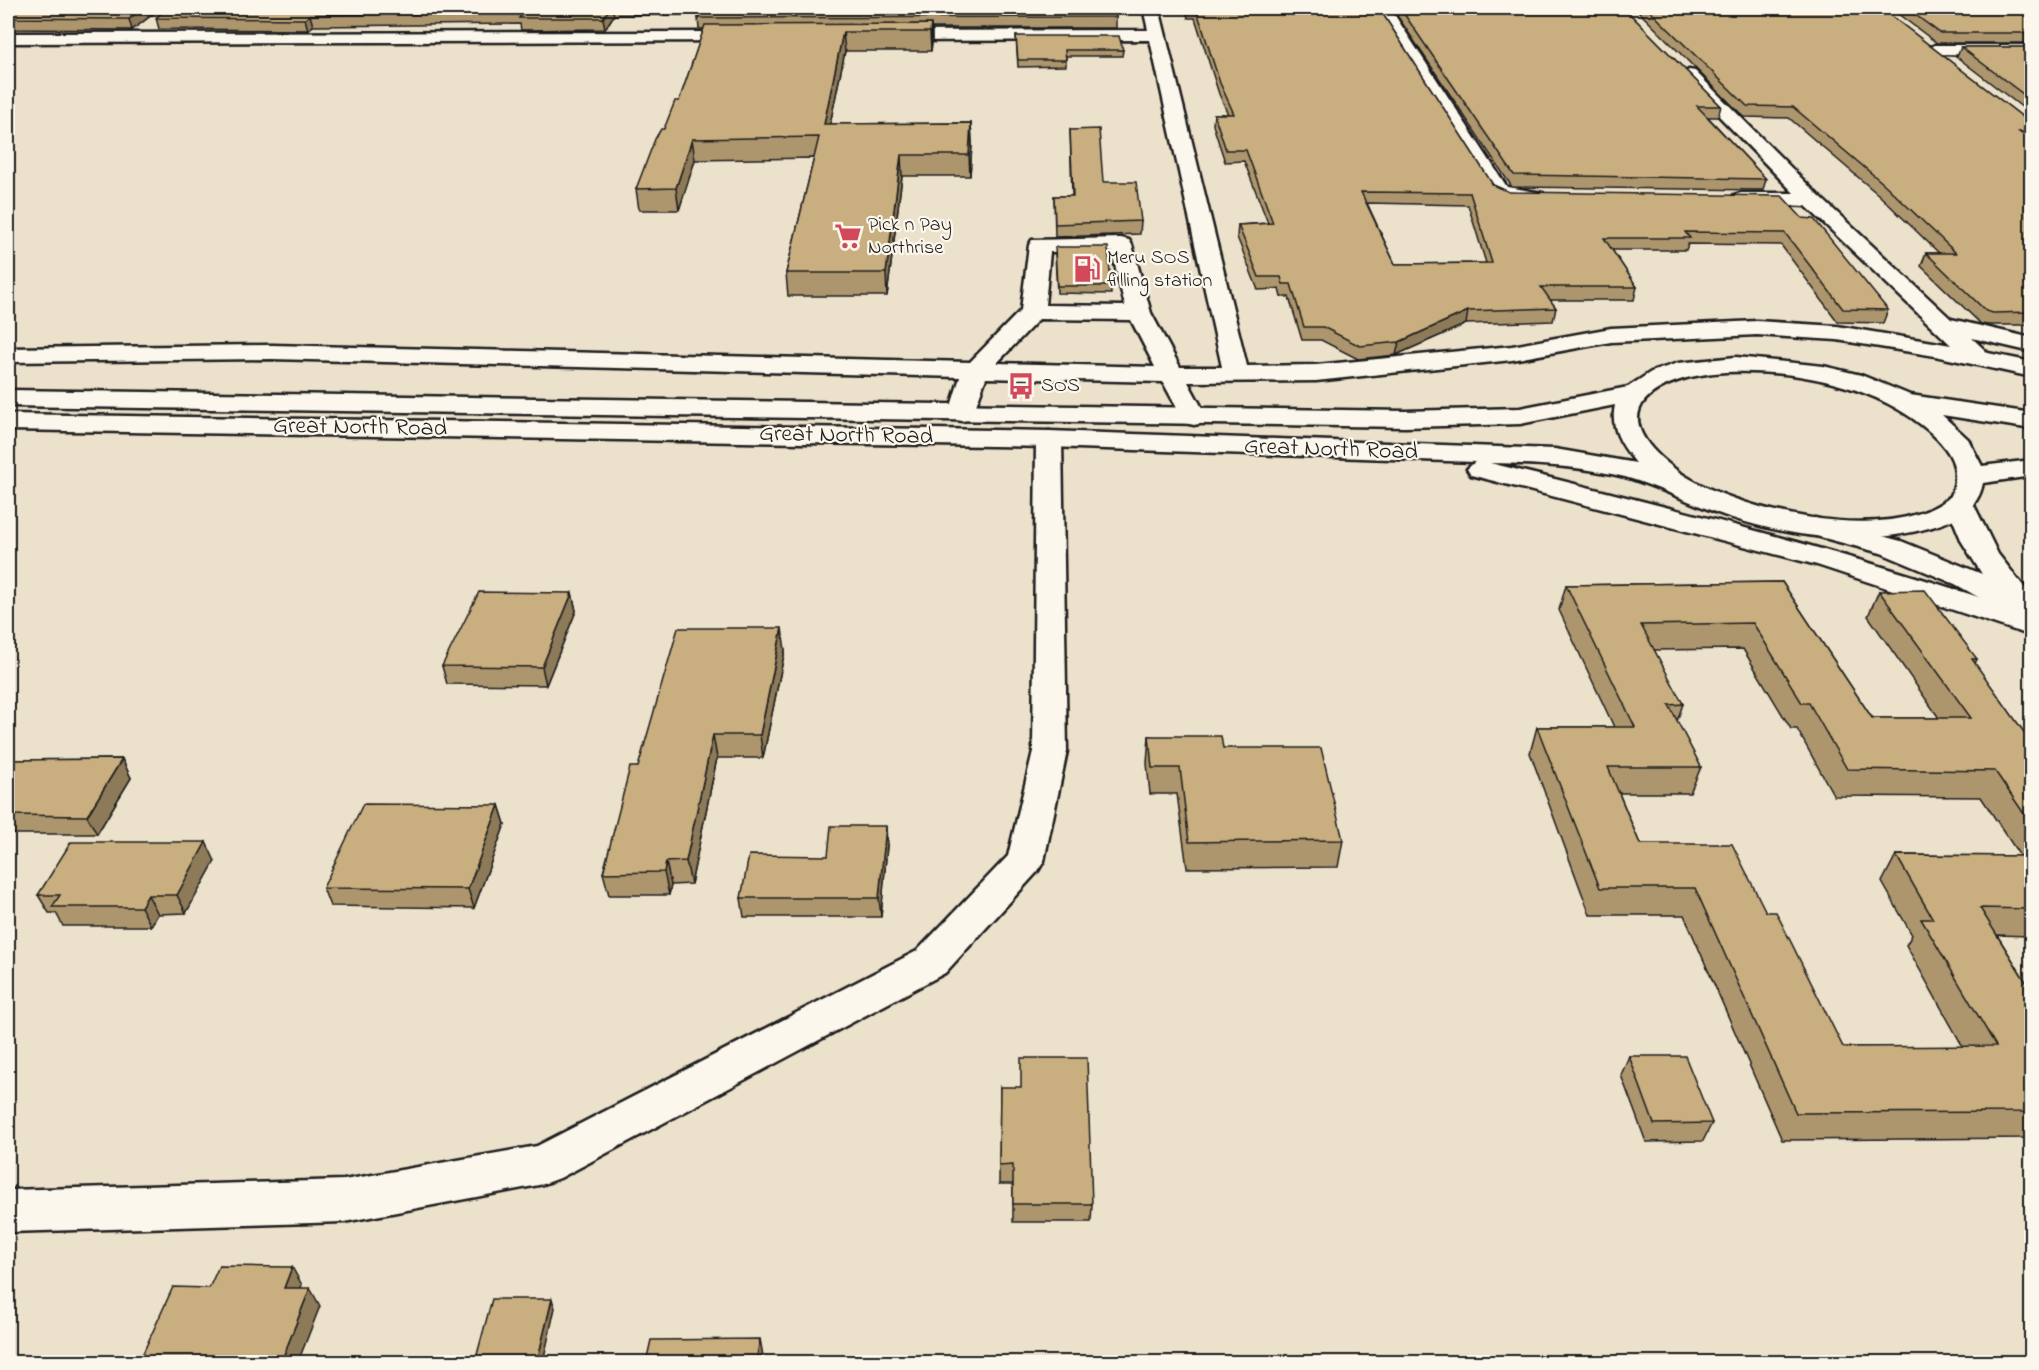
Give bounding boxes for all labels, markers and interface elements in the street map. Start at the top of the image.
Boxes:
place label: Pick n Pay Northrise [868,211,952,263]
supermarket icon: Pick n Pay Northrise [833,221,863,251]
place label: Meru SOS filling station [1107,244,1212,297]
fuel station icon: Meru SOS filling station [1072,254,1102,284]
bus stop icon: SOS [1006,371,1036,401]
place label: SOS [1041,372,1080,401]
street label: Great North Road [273,409,448,447]
street label: Great North Road [759,417,934,455]
street label: Great North Road [1243,429,1419,471]

